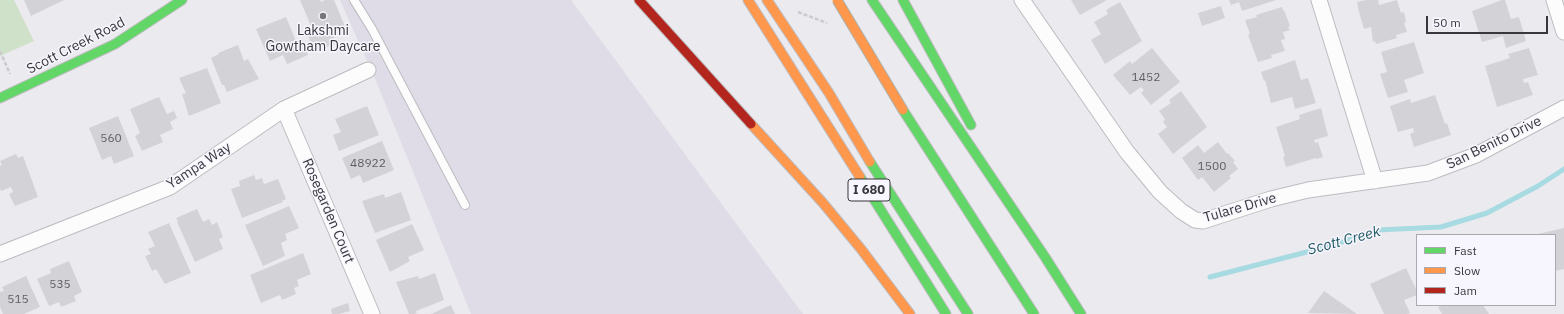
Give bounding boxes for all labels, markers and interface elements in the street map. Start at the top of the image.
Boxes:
scale bar [1428,8,1550,34]
marker: Lakshmi Gowtham Daycare [318,11,328,21]
street label: Scott Creek Road [24,14,128,78]
text: 50 m [1433,15,1461,30]
place label: Lakshmi Gowtham Daycare [265,23,381,56]
house number: 1452 [1132,71,1160,85]
street label: San Benito Drive [1444,113,1544,173]
house number: 560 [100,132,122,146]
street label: Yampa Way [164,139,234,193]
street label: Rosegarden Court [298,156,358,266]
house number: 48922 [350,157,386,171]
house number: 1500 [1198,160,1226,174]
road number: I 680 [848,179,890,201]
street label: Tulare Drive [1202,190,1278,226]
water label: Scott Creek [1306,223,1382,259]
legend [1416,234,1556,306]
text: Fast [1454,243,1477,258]
text: Slow [1454,263,1480,278]
house number: 535 [49,278,71,292]
text: Jam [1454,283,1477,298]
house number: 515 [7,293,29,307]

